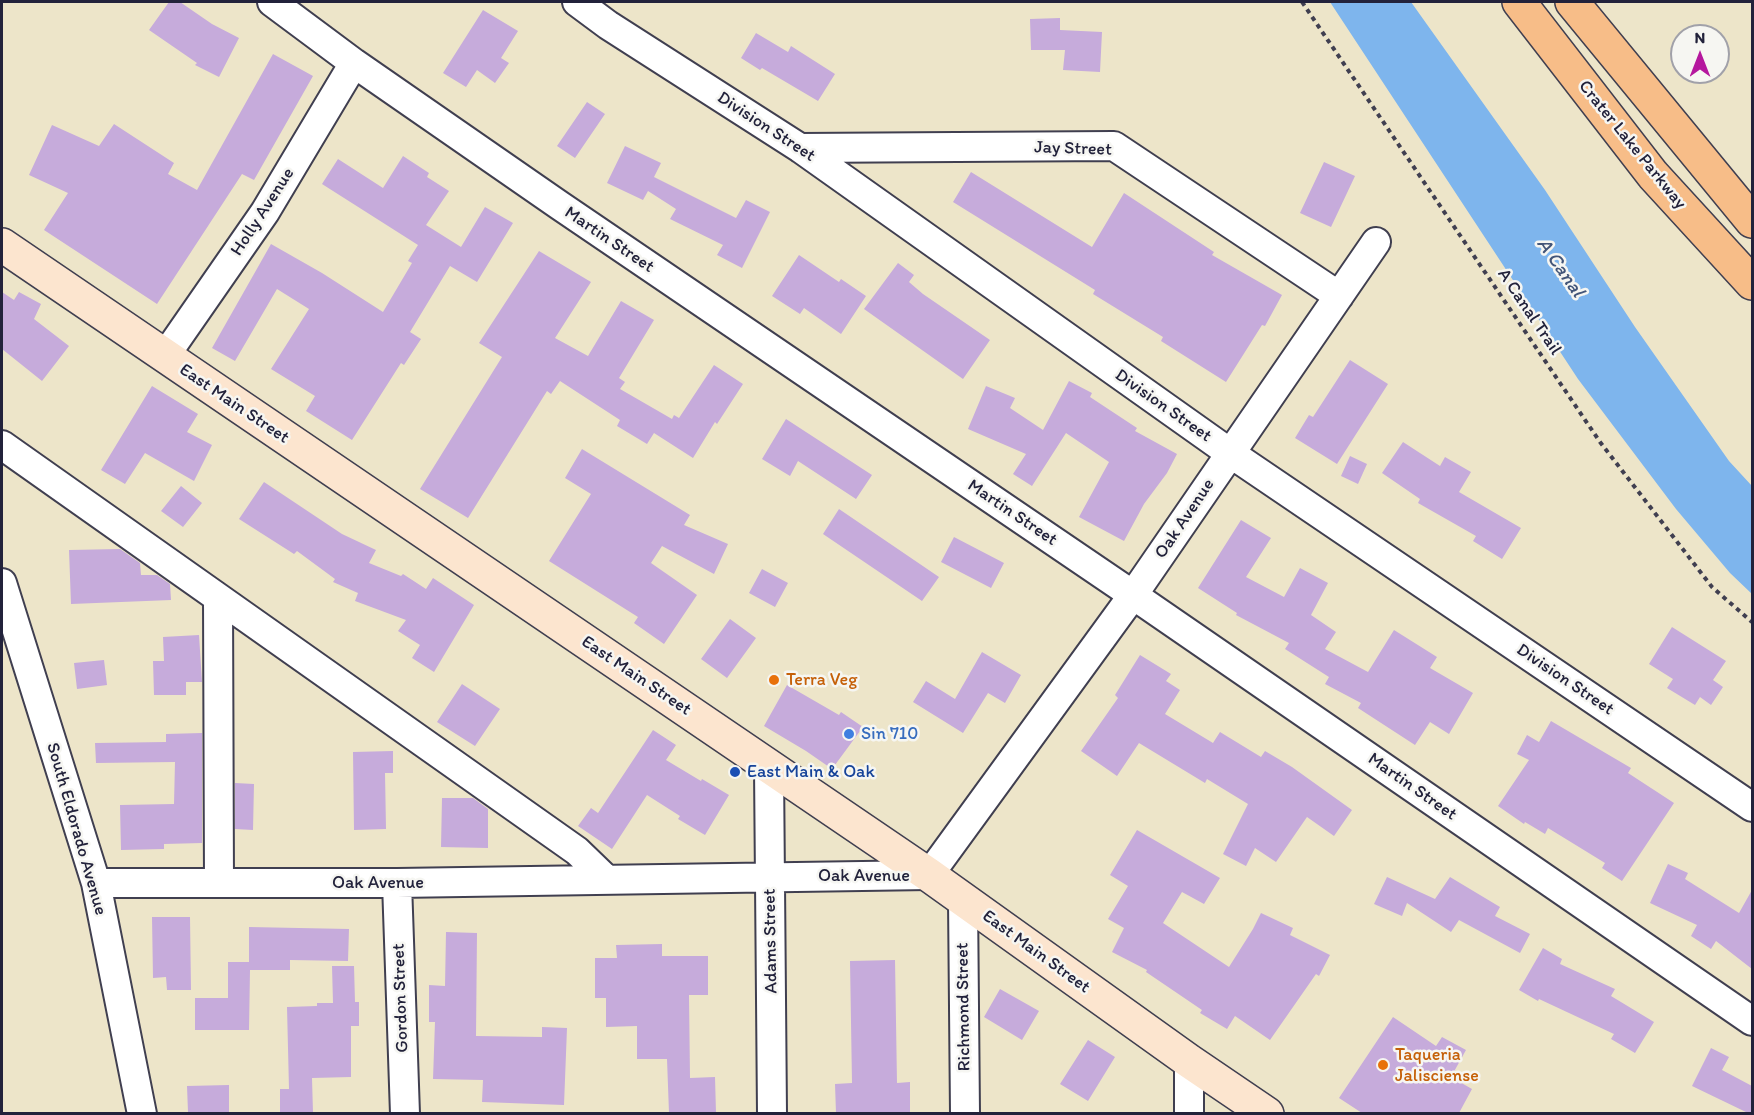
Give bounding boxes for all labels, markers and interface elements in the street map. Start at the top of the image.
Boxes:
north arrow [1670,24,1730,84]
text: N [1695,28,1705,47]
street label: Crater Lake Parkway [1573,76,1691,214]
street label: Division Street [713,87,819,167]
street label: Jay Street [1034,137,1112,161]
street label: Holly Avenue [227,164,299,260]
street label: Martin Street [560,202,658,278]
water label: A Canal [1531,234,1589,302]
street label: A Canal Trail [1492,265,1566,359]
street label: East Main Street [175,359,293,449]
street label: Division Street [1110,365,1216,447]
street label: Martin Street [963,475,1061,551]
street label: Oak Avenue [1150,475,1220,563]
street label: East Main Street [577,631,695,721]
street label: Division Street [1512,639,1618,721]
place label: Terra Veg [786,669,857,691]
marker: Terra Veg [767,673,781,687]
place label: Sin 710 [861,723,918,745]
marker: Sin 710 [842,727,856,741]
street label: South Eldorado Avenue [41,740,111,918]
street label: Martin Street [1363,748,1461,826]
place label: East Main & Oak [747,761,875,783]
marker: East Main & Oak [728,765,742,779]
street label: Oak Avenue [818,865,910,887]
street label: Oak Avenue [332,872,424,894]
street label: Adams Street [759,888,783,994]
street label: East Main Street [978,906,1094,998]
street label: Richmond Street [952,942,976,1072]
street label: Gordon Street [388,943,414,1053]
place label: Taqueria Jalisciense [1395,1044,1479,1086]
marker: Taqueria Jalisciense [1376,1058,1390,1072]

